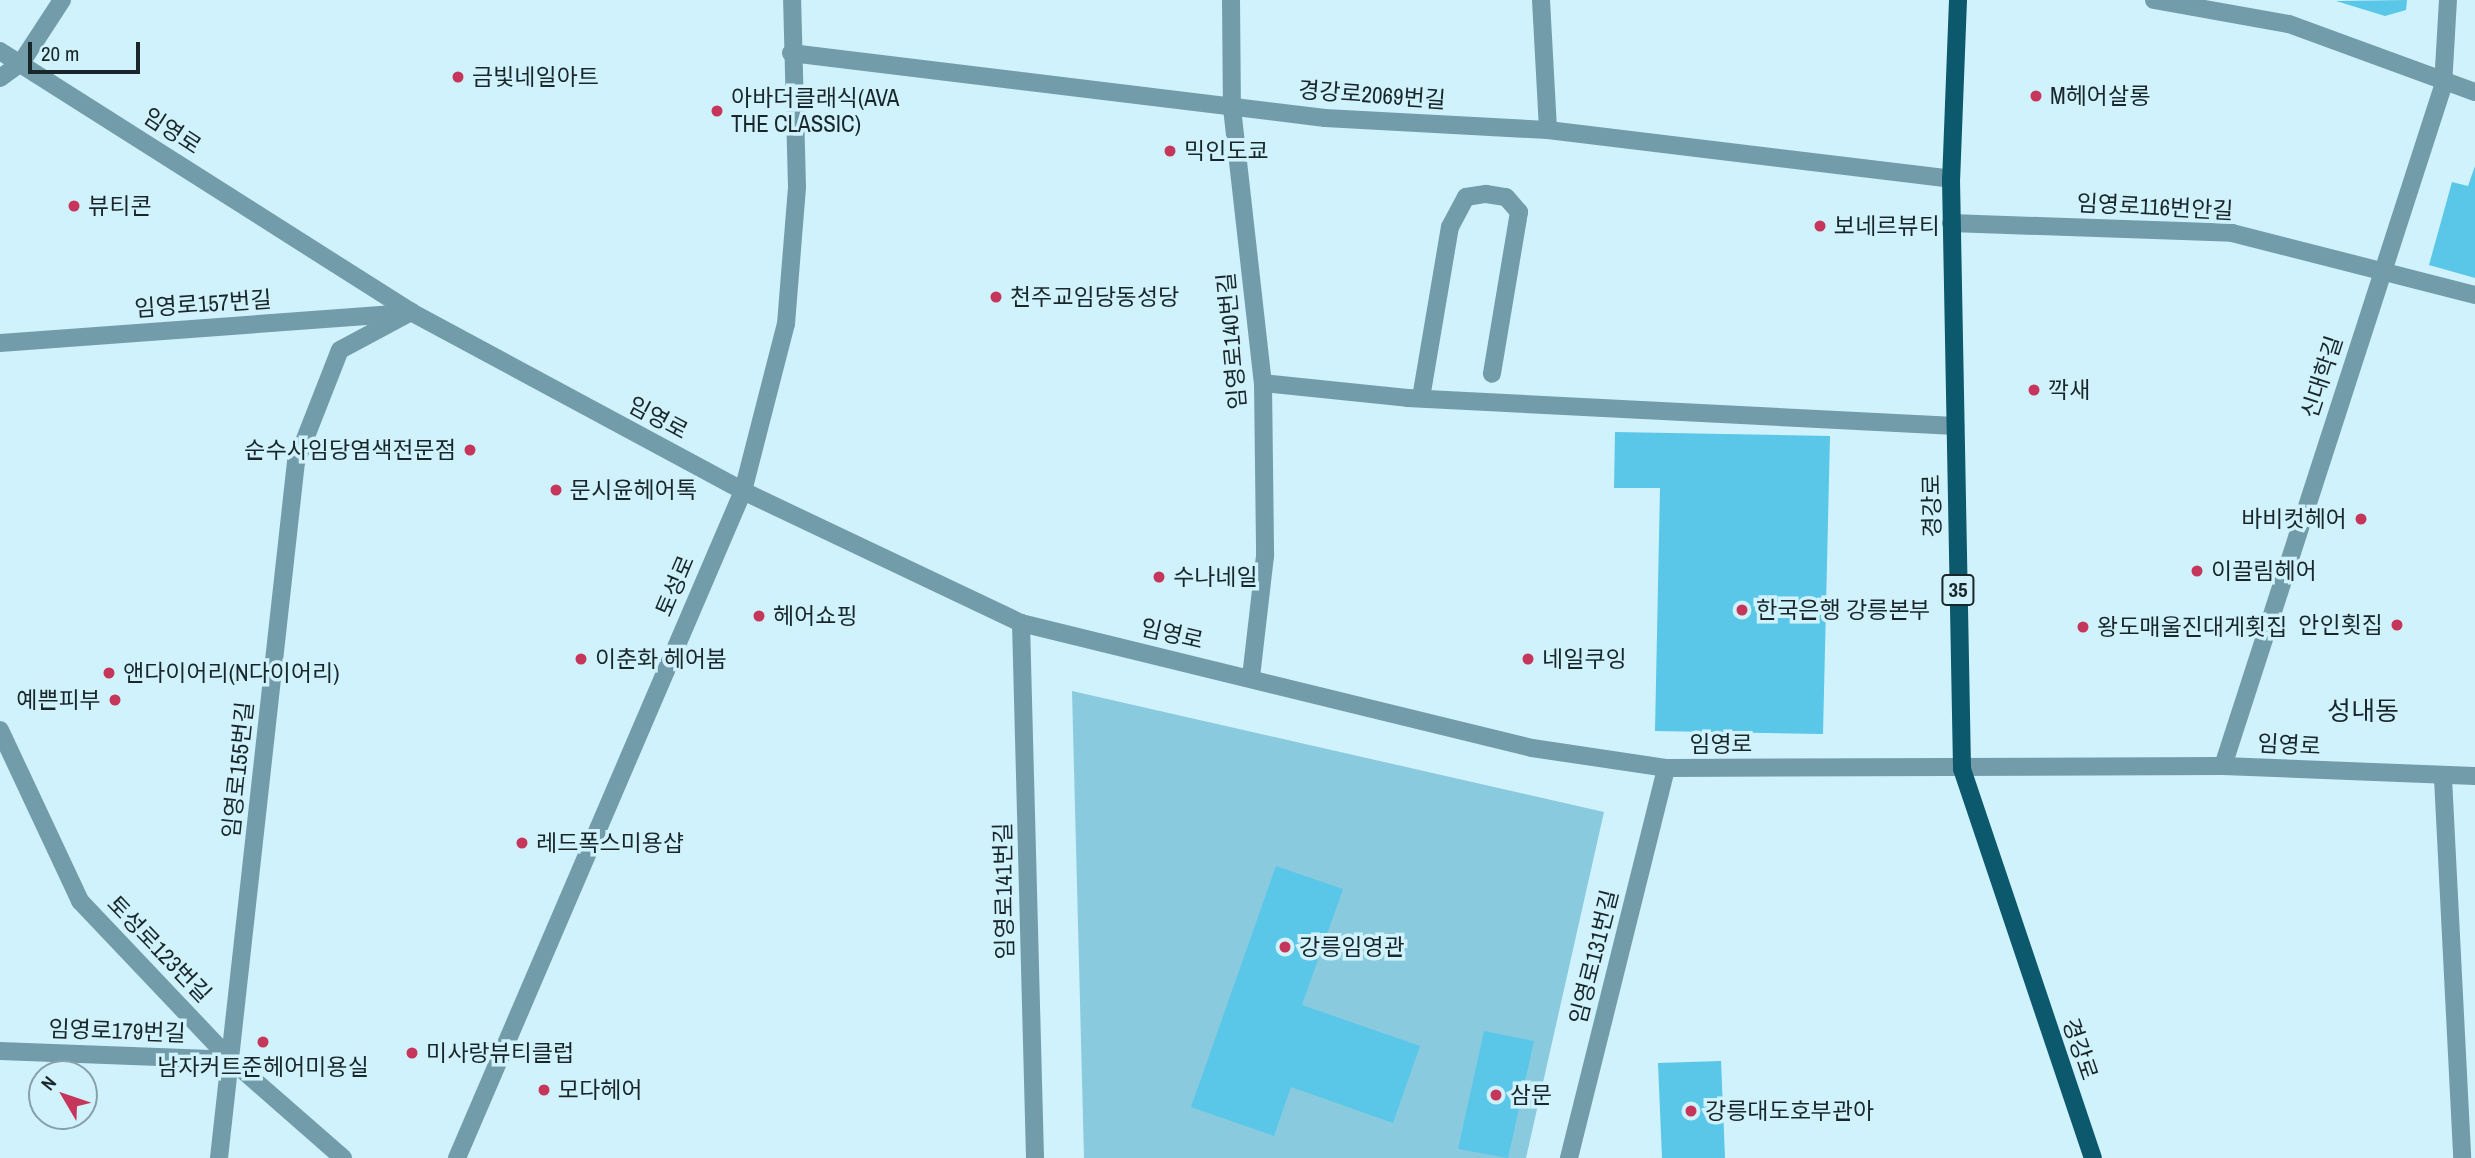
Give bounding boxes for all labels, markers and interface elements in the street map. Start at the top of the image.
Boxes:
scale bar [32,28,144,72]
text: 20 m [41,39,79,68]
place label: 금빛네일아트 [472,63,599,91]
marker: 금빛네일아트 [450,69,466,85]
street label: 경강로2069번길 [1297,76,1447,114]
place label: M헤어살롱 [2050,82,2150,110]
place label: 아바더클래식(AVA THE CLASSIC) [731,84,899,138]
marker: M헤어살롱 [2028,88,2044,104]
street label: 임영로 [138,102,206,160]
marker: 아바더클래식(AVA THE CLASSIC) [709,103,725,119]
place label: 믹인도쿄 [1184,137,1269,165]
marker: 믹인도쿄 [1162,143,1178,159]
street label: 임영로116번안길 [2076,189,2234,225]
place label: 뷰티콘 [88,192,151,220]
marker: 뷰티콘 [66,198,82,214]
place label: 보네르뷰티 [1834,212,1940,240]
marker: 보네르뷰티 [1812,218,1828,234]
street label: 임영로140번길 [1212,271,1252,411]
place label: 천주교임당동성당 [1010,283,1179,311]
street label: 임영로157번길 [134,285,272,323]
marker: 천주교임당동성당 [988,289,1004,305]
street label: 신대학길 [2296,332,2348,422]
place label: 깍새 [2048,376,2090,404]
marker: 깍새 [2026,382,2042,398]
street label: 임영로 [623,391,693,445]
place label: 순수사임당염색전문점 [244,436,456,464]
marker: 순수사임당염색전문점 [462,442,478,458]
street label: 경강로 [1918,474,1946,538]
place label: 문시윤헤어톡 [570,476,697,504]
marker: 문시윤헤어톡 [548,482,564,498]
place label: 바비컷헤어 [2241,505,2347,533]
marker: 바비컷헤어 [2353,511,2369,527]
street label: 토성로 [650,551,700,621]
place label: 이끌림헤어 [2211,557,2317,585]
place label: 수나네일 [1173,563,1258,591]
marker: 이끌림헤어 [2189,563,2205,579]
marker: 수나네일 [1151,569,1167,585]
road number: 35 [1940,572,1976,608]
place label: 한국은행 강릉본부 [1756,596,1931,624]
place label: 헤어쇼핑 [773,602,858,630]
marker: 한국은행 강릉본부 [1734,602,1750,618]
marker: 헤어쇼핑 [751,608,767,624]
place label: 안인횟집 [2298,611,2383,639]
street label: 임영로 [1138,613,1206,655]
place label: 왕도매울진대게횟집 [2097,613,2287,641]
marker: 안인횟집 [2389,617,2405,633]
marker: 왕도매울진대게횟집 [2075,619,2091,635]
place label: 이춘화 헤어붐 [595,645,727,673]
place label: 네일쿠잉 [1542,645,1627,673]
marker: 이춘화 헤어붐 [573,651,589,667]
marker: 네일쿠잉 [1520,651,1536,667]
place label: 앤다이어리(N다이어리) [123,659,340,687]
marker: 앤다이어리(N다이어리) [101,665,117,681]
place label: 예쁜피부 [16,686,101,714]
marker: 예쁜피부 [107,692,123,708]
district label: 성내동 [2327,695,2399,727]
street label: 임영로155번길 [217,700,259,840]
street label: 임영로 [1689,730,1753,758]
street label: 임영로 [2257,730,2321,760]
street label: 임영로141번길 [989,822,1019,960]
place label: 레드폭스미용샵 [536,829,684,857]
marker: 레드폭스미용샵 [514,835,530,851]
street label: 임영로131번길 [1564,887,1624,1027]
street label: 토성로123번길 [101,890,217,1008]
place label: 강릉임영관 [1299,933,1405,961]
marker: 강릉임영관 [1277,939,1293,955]
street label: 경강로 [2057,1014,2103,1084]
street label: 임영로179번길 [48,1015,186,1047]
marker: 남자커트준헤어미용실 [255,1034,271,1050]
place label: 미사랑뷰티클럽 [426,1039,574,1067]
marker: 미사랑뷰티클럽 [404,1045,420,1061]
place label: 남자커트준헤어미용실 [157,1053,369,1081]
north arrow [28,1060,98,1130]
text: N [35,1070,62,1096]
place label: 모다헤어 [558,1076,643,1104]
place label: 삼문 [1510,1081,1552,1109]
marker: 모다헤어 [536,1082,552,1098]
marker: 삼문 [1488,1087,1504,1103]
place label: 강릉대도호부관아 [1705,1097,1874,1125]
marker: 강릉대도호부관아 [1683,1103,1699,1119]

